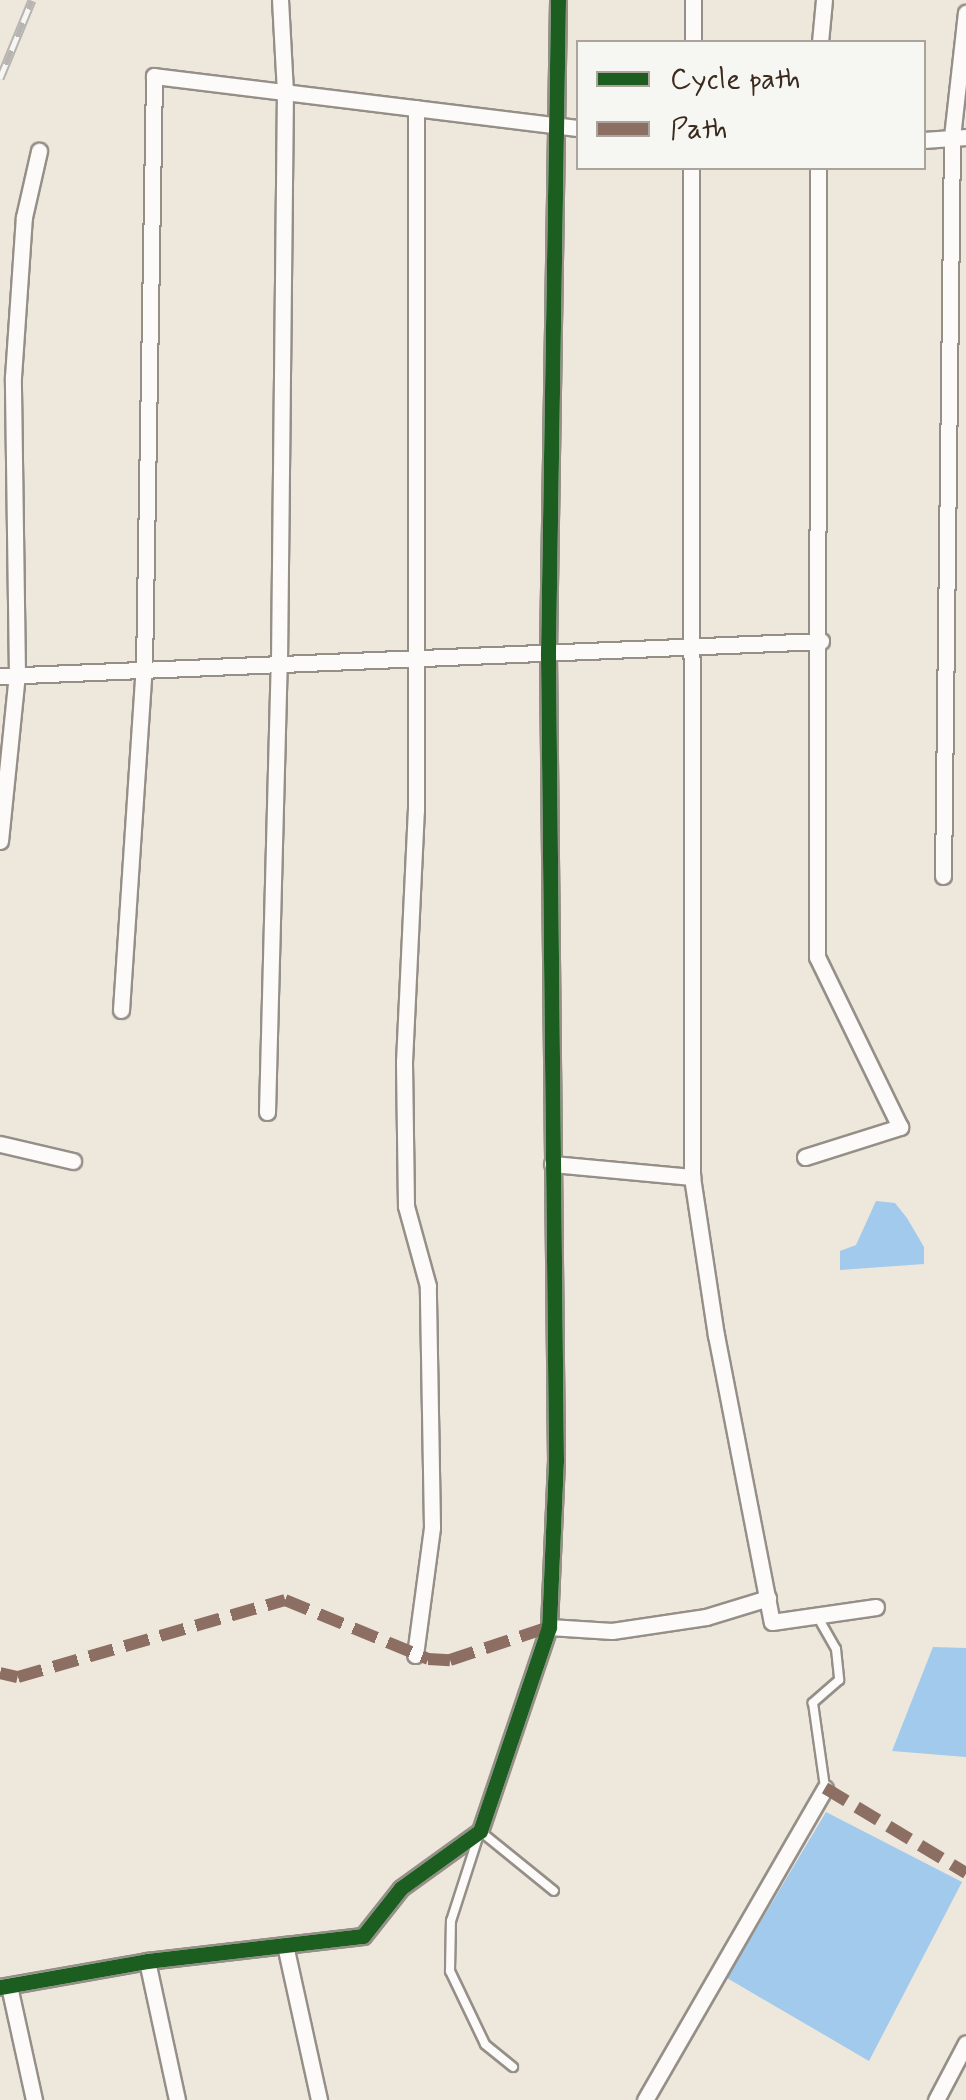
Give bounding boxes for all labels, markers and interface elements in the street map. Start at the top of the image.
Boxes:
legend [576,40,926,170]
text: Cycle path [670,60,801,99]
text: Path [670,110,728,149]

